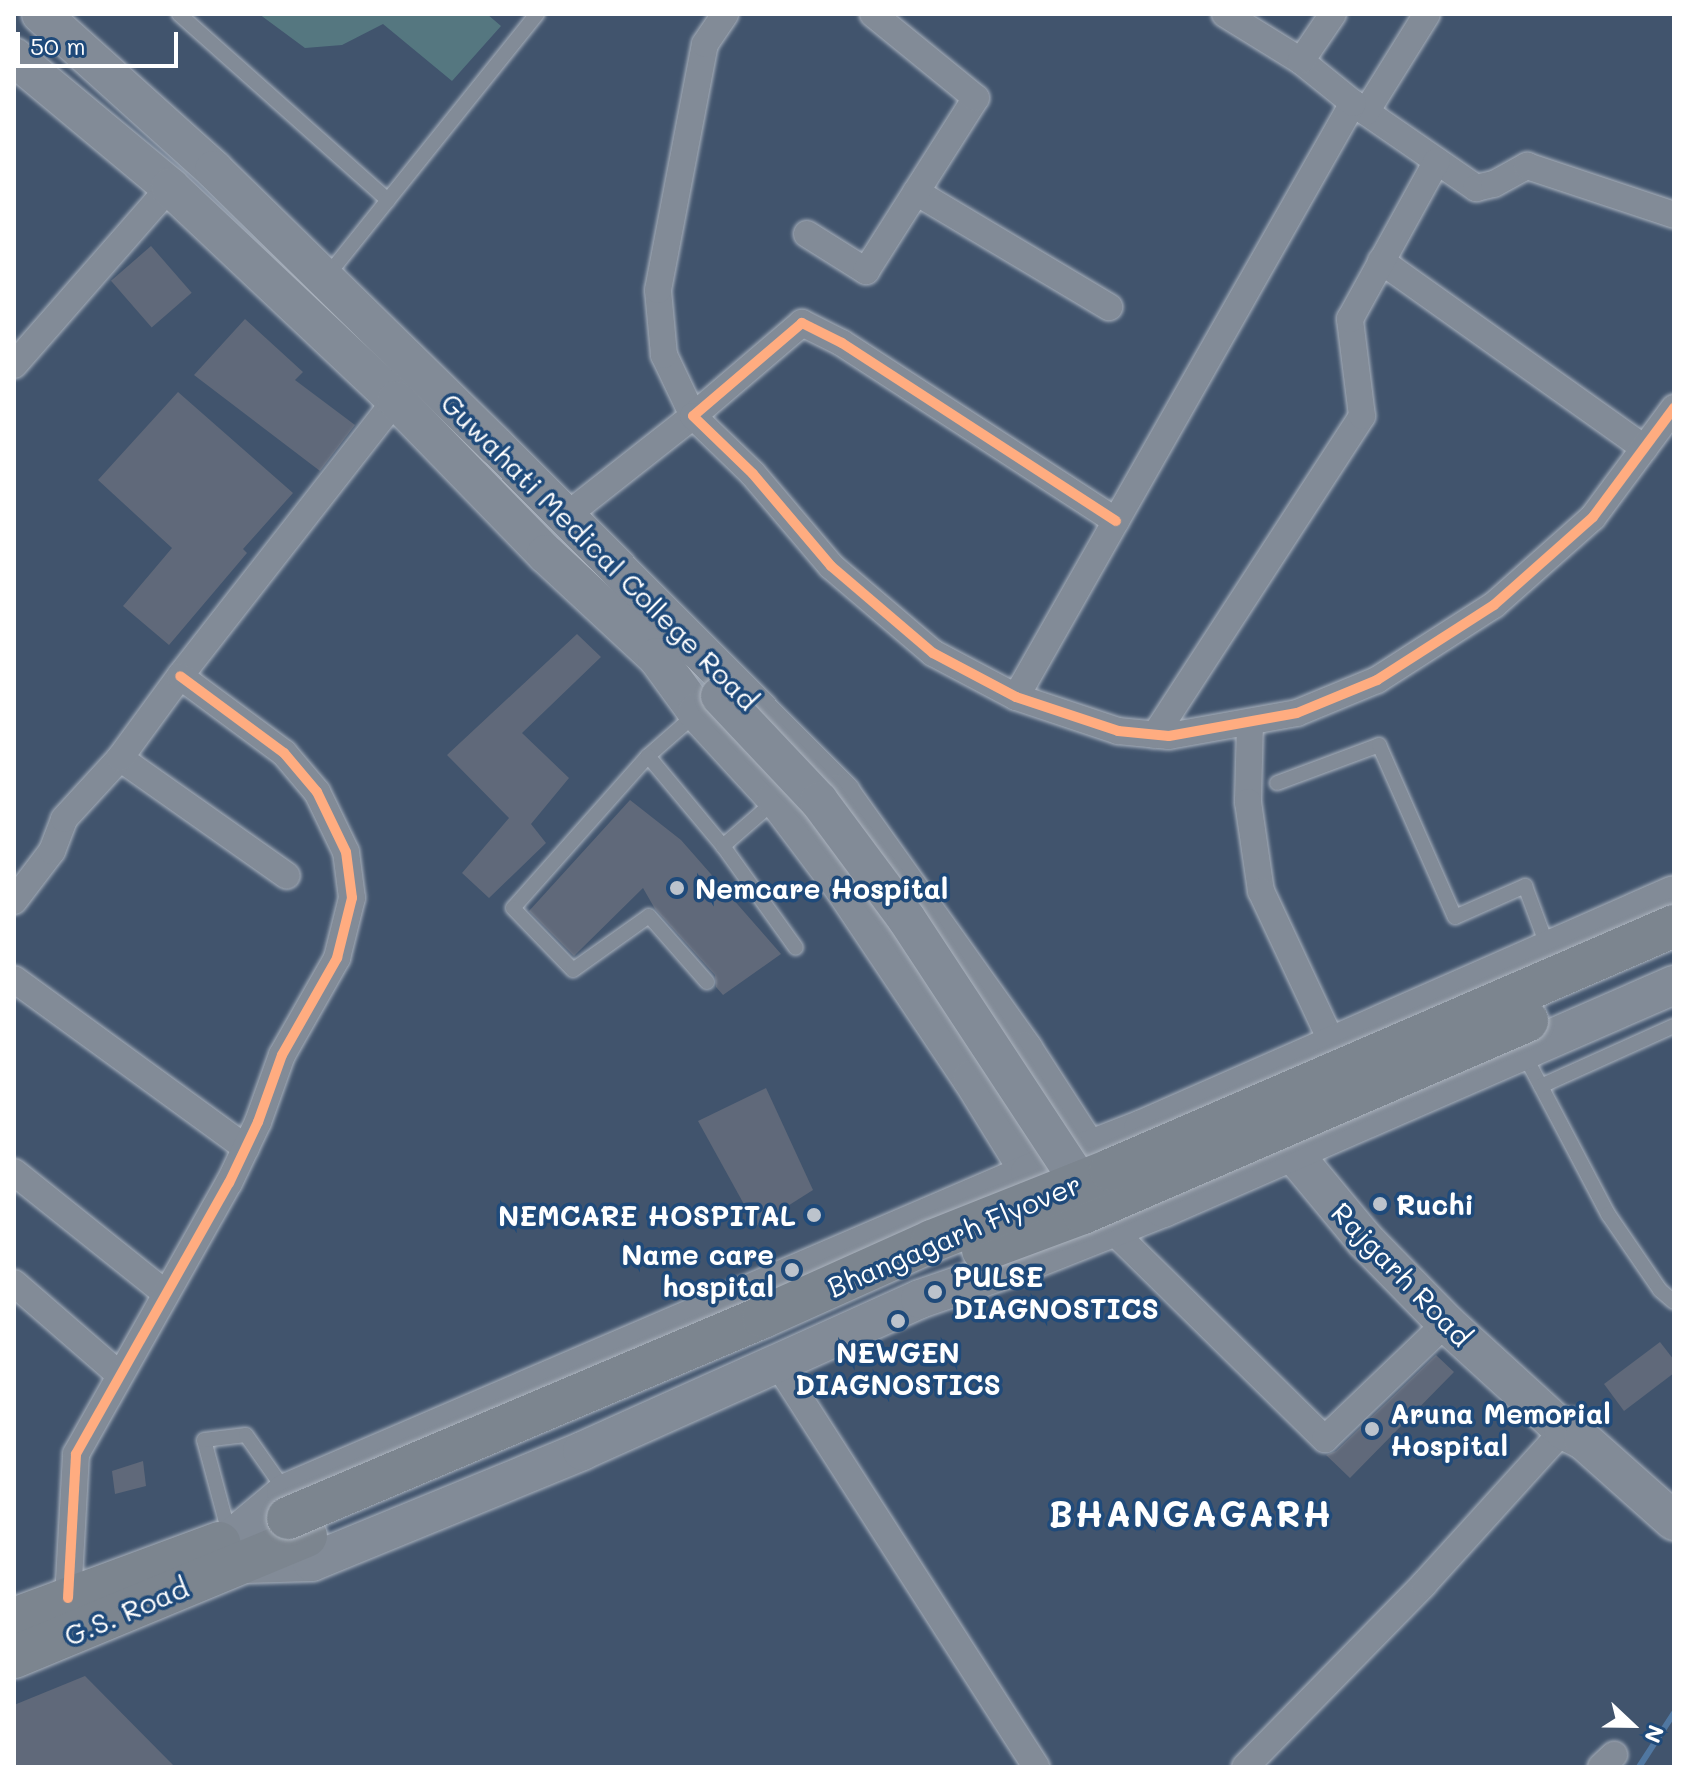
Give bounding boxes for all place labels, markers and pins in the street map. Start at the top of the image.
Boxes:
place label: Nemcare Hospital [695,871,948,905]
marker: Nemcare Hospital [666,877,688,899]
place label: Ruchi [1396,1187,1474,1221]
marker: Ruchi [1371,1195,1389,1213]
place label: NEMCARE HOSPITAL [498,1198,796,1232]
marker: NEMCARE HOSPITAL [803,1204,825,1226]
place label: Name care hospital [621,1237,774,1303]
marker: Name care hospital [781,1259,803,1281]
place label: PULSE DIAGNOSTICS [953,1259,1159,1325]
marker: PULSE DIAGNOSTICS [924,1281,946,1303]
marker: NEWGEN DIAGNOSTICS [887,1310,909,1332]
place label: NEWGEN DIAGNOSTICS [795,1335,1001,1401]
place label: Aruna Memorial Hospital [1390,1396,1611,1462]
marker: Aruna Memorial Hospital [1361,1418,1383,1440]

